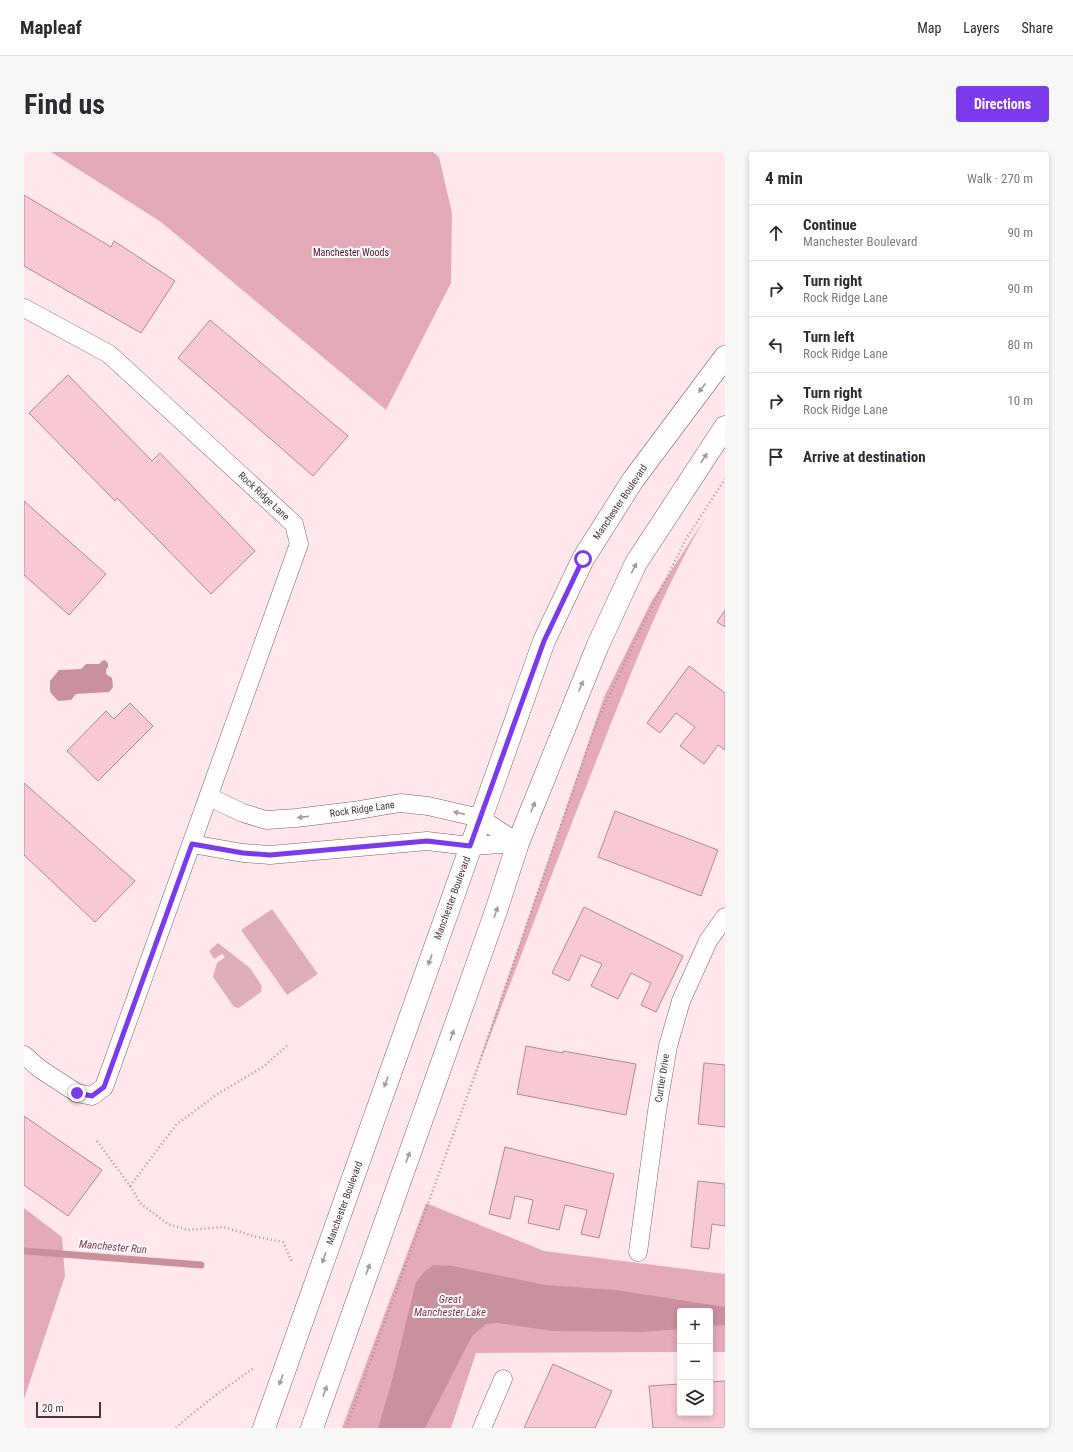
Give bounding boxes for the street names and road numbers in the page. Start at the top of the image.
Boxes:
street label: Manchester Boulevard [591,462,649,542]
street label: Rock Ridge Lane [236,470,292,523]
street label: Rock Ridge Lane [329,799,395,819]
street label: Manchester Boulevard [432,855,472,941]
street label: Curtier Drive [653,1053,671,1103]
street label: Manchester Boulevard [324,1160,364,1246]

